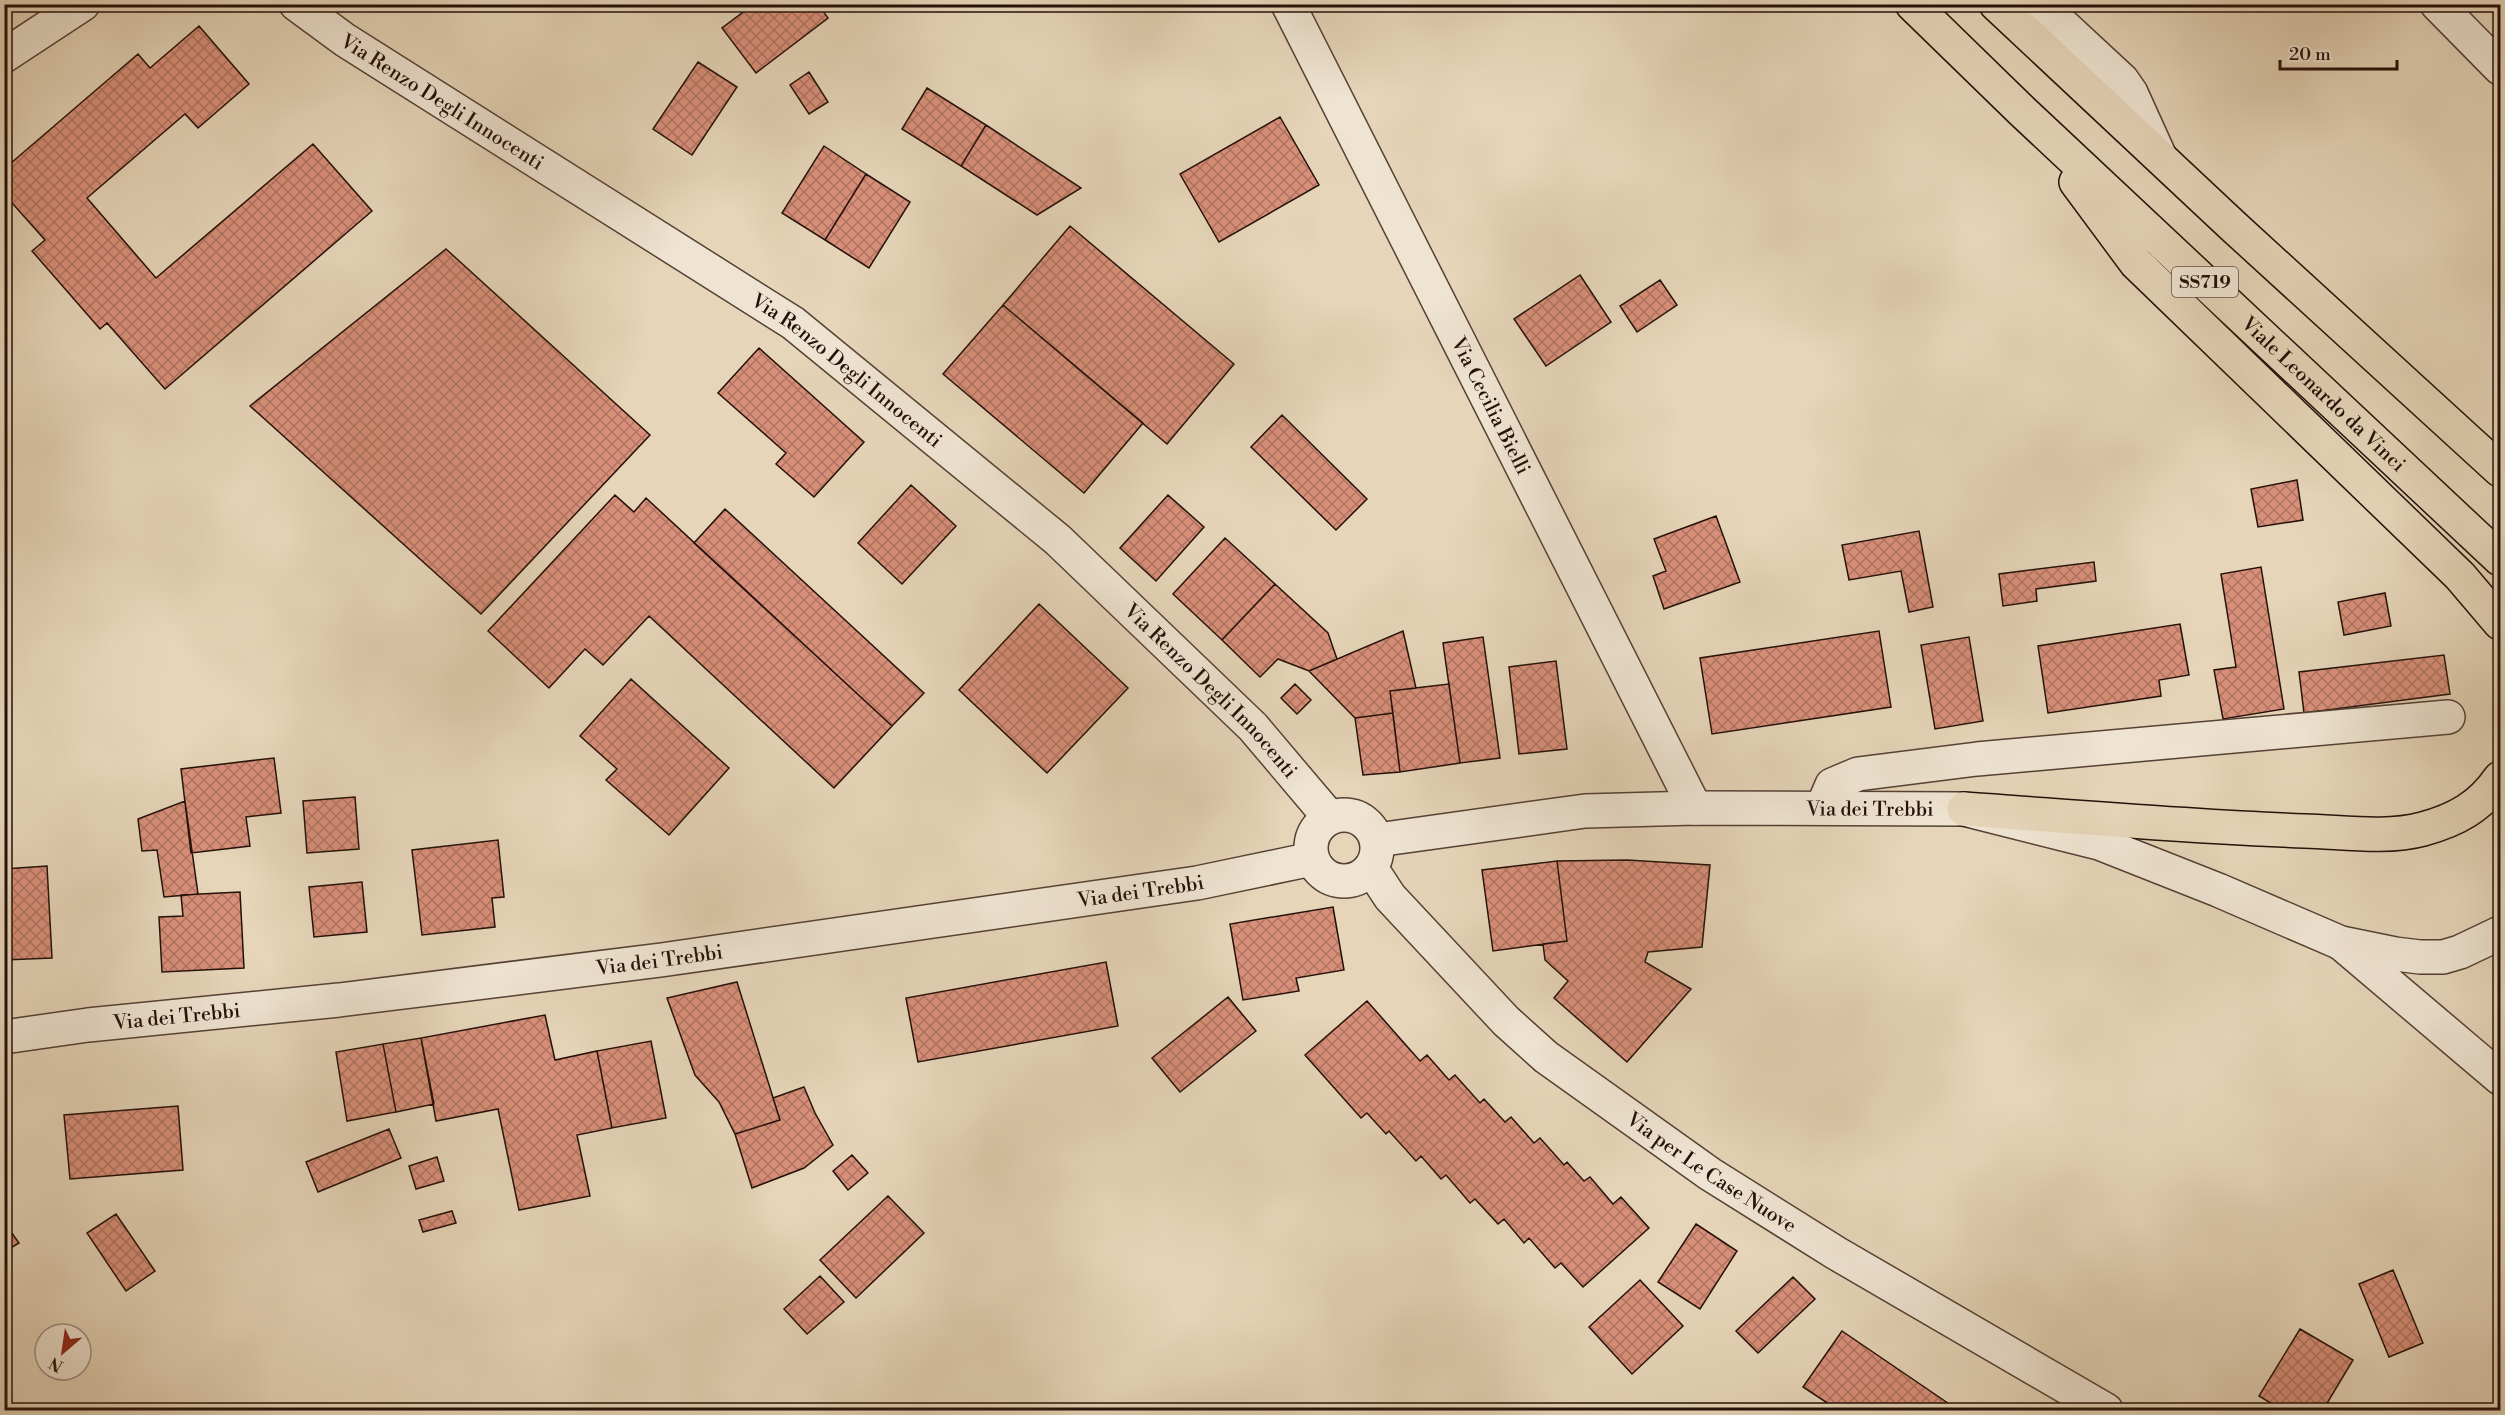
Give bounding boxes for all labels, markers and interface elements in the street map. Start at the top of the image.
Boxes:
street label: Via Renzo Degli Innocenti [334,29,548,177]
scale bar [2280,33,2397,71]
text: 20 m [2289,43,2331,66]
road number: SS719 [2172,267,2238,297]
street label: Via Renzo Degli Innocenti [745,288,947,454]
street label: Viale Leonardo da Vinci [2235,311,2410,478]
street label: Via Cecilia Bielli [1444,332,1535,479]
street label: Via Renzo Degli Innocenti [1117,598,1302,784]
street label: Via dei Trebbi [1805,797,1934,823]
street label: Via dei Trebbi [1075,871,1207,914]
street label: Via dei Trebbi [594,940,725,982]
street label: Via dei Trebbi [111,999,242,1037]
street label: Via per Le Case Nuove [1620,1107,1801,1239]
north arrow [33,1322,93,1382]
text: N [46,1352,67,1376]

